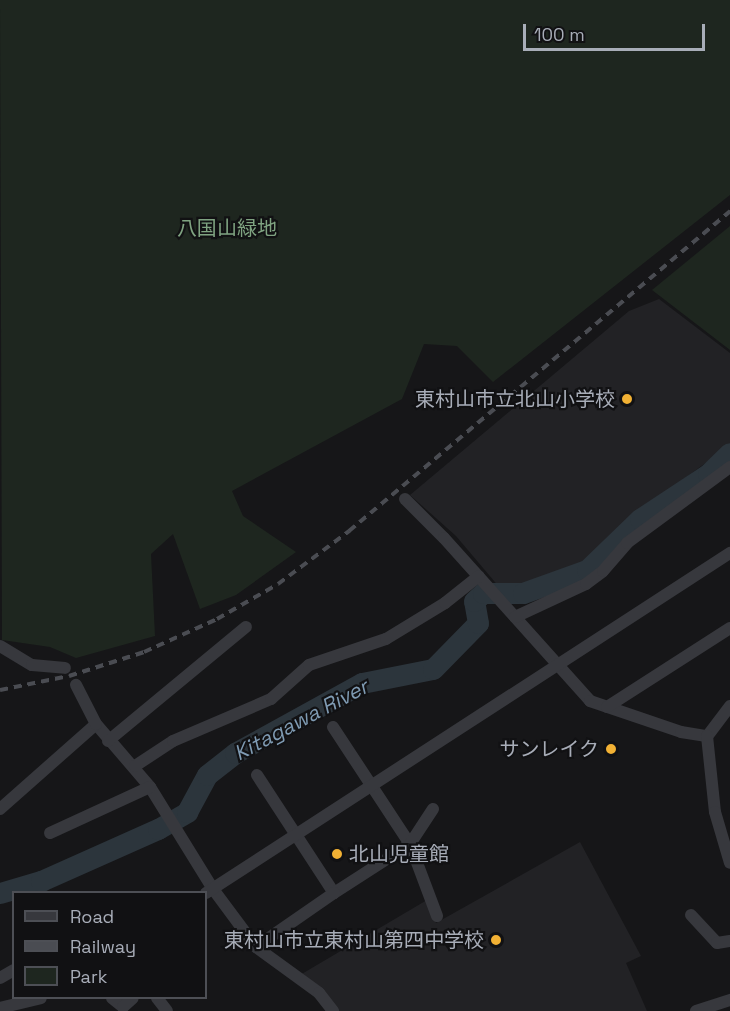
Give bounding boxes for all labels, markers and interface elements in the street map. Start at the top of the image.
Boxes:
scale bar [526,12,708,50]
text: 100 m [534,23,585,46]
park label: 八国山緑地 [177,216,277,240]
place label: 東村山市立北山小学校 [415,387,615,411]
marker: 東村山市立北山小学校 [620,392,634,406]
water label: Kitagawa River [230,674,372,766]
place label: サンレイク [499,737,599,761]
marker: サンレイク [604,742,618,756]
place label: 北山児童館 [349,842,449,866]
marker: 北山児童館 [330,847,344,861]
legend [12,891,207,999]
text: Road [70,905,114,928]
place label: 東村山市立東村山第四中学校 [224,928,484,952]
marker: 東村山市立東村山第四中学校 [489,933,503,947]
text: Railway [70,935,136,958]
text: Park [70,965,107,988]

